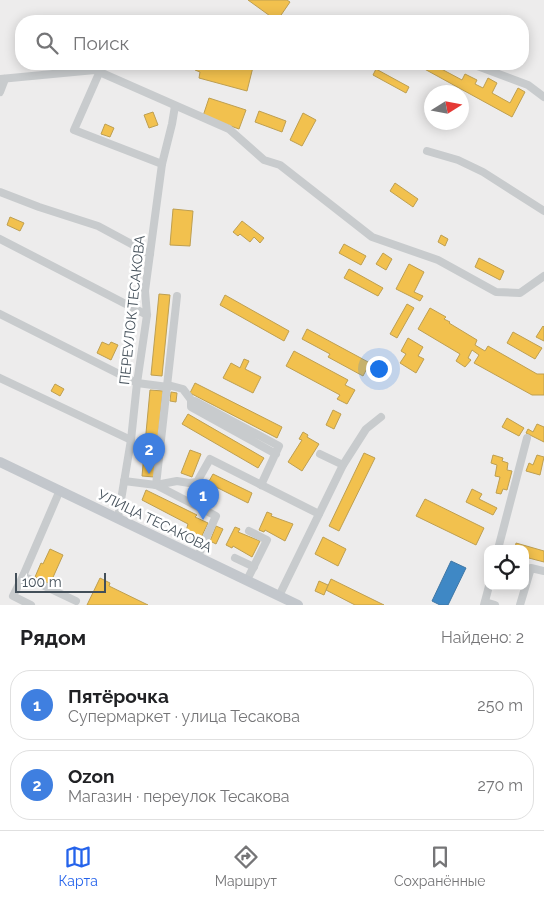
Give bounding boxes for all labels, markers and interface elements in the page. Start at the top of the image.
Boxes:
search box [15,15,529,70]
icon: search [33,29,61,57]
text: Поиск [73,32,129,54]
north arrow [424,85,469,130]
street label: ПЕРЕУЛОК ТЕСАКОВА [116,234,148,386]
your location [366,356,392,382]
pin: 2 [133,433,165,474]
pin: 1 [187,479,219,520]
street label: УЛИЦА ТЕСАКОВА [95,486,215,556]
map controls [484,545,529,590]
button: locate [484,545,529,590]
scale bar [15,570,106,593]
text: 100 m [22,574,62,590]
text: Рядом [20,625,86,650]
text: Найдено: 2 [441,628,524,647]
text: Пятёрочка [68,685,169,707]
text: 1 [33,696,41,715]
text: 250 m [477,696,523,715]
text: Супермаркет · улица Тесакова [68,707,300,726]
text: Ozon [68,765,115,787]
text: 2 [32,776,42,795]
text: 270 m [478,776,523,795]
text: Магазин · переулок Тесакова [68,787,290,806]
tab: Карта [58,843,98,889]
tab: Маршрут [215,843,277,889]
tab: Сохранённые [394,843,486,889]

